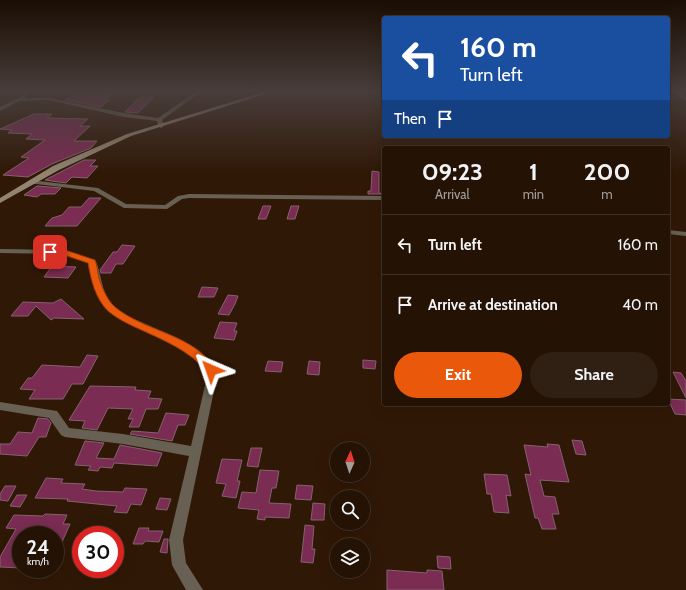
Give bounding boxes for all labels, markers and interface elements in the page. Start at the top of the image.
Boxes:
text: 160 m [460,30,536,64]
icon: left [394,32,446,84]
text: Turn left [460,64,523,86]
icon: arrive [434,108,456,130]
text: Then [394,110,426,128]
text: 09:23 [422,157,483,186]
text: 1 [529,157,538,186]
text: 200 [584,157,630,186]
text: Arrival [435,186,470,202]
text: min [523,186,544,202]
text: m [601,186,613,202]
icon: left [394,234,416,256]
pin [33,235,67,269]
text: Turn left [428,236,482,254]
text: 160 m [618,236,658,254]
icon: arrive [39,241,61,263]
icon: arrive [394,294,416,316]
text: Arrive at destination [428,296,558,314]
text: 40 m [622,296,658,314]
position arrow [190,349,232,391]
button: Exit [394,352,522,398]
button: Share [530,352,658,398]
north arrow [330,442,370,482]
map controls [330,442,370,578]
button: search [330,490,370,530]
speed limit sign: 30 [72,526,124,578]
text: 24 [27,535,50,559]
button: layers [330,538,370,578]
text: km/h [27,555,49,568]

